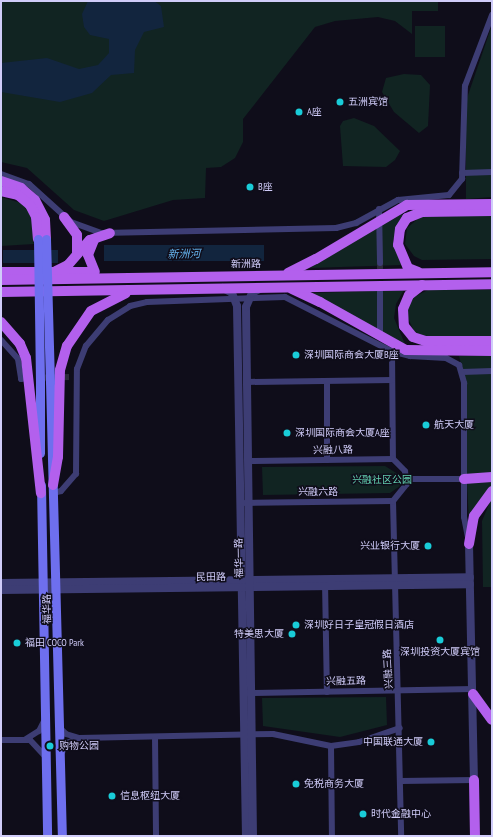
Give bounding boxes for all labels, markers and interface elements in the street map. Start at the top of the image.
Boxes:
place label: 五洲宾馆 [348,96,388,108]
marker: 五洲宾馆 [335,97,345,107]
place label: A座 [307,106,322,118]
marker: A座 [294,107,304,117]
place label: B座 [258,181,273,193]
marker: B座 [245,182,255,192]
water label: 新洲河 [167,247,201,261]
street label: 新洲路 [231,258,261,270]
place label: 深圳国际商会大厦B座 [304,349,399,361]
marker: 深圳国际商会大厦B座 [291,350,301,360]
place label: 航天大厦 [434,419,474,431]
marker: 航天大厦 [421,420,431,430]
place label: 深圳国际商会大厦A座 [295,427,390,439]
marker: 深圳国际商会大厦A座 [282,428,292,438]
street label: 兴融八路 [313,444,353,456]
park label: 兴融社区公园 [352,474,412,486]
street label: 兴融六路 [298,486,338,498]
street label: 福华一路 [233,538,245,578]
place label: 兴业银行大厦 [360,540,420,552]
marker: 兴业银行大厦 [423,541,433,551]
street label: 民田路 [196,571,226,583]
street label: 福华路 [41,594,53,624]
place label: 深圳好日子皇冠假日酒店 [304,619,414,631]
marker: 深圳好日子皇冠假日酒店 [291,620,301,630]
place label: 特美思大厦 [234,628,284,640]
marker: 特美思大厦 [287,629,297,639]
marker: 深圳投资大厦宾馆 [435,635,445,645]
place label: 福田 COCO Park [25,637,84,649]
marker: 福田 COCO Park [12,638,22,648]
place label: 深圳投资大厦宾馆 [400,646,480,658]
street label: 兴融三路 [381,649,395,689]
street label: 兴融五路 [326,675,366,687]
place label: 中国联通大厦 [363,736,423,748]
marker: 中国联通大厦 [426,737,436,747]
marker: 购物公园 [44,740,56,752]
place label: 购物公园 [59,740,99,752]
place label: 免税商务大厦 [304,778,364,790]
marker: 免税商务大厦 [291,779,301,789]
place label: 信息枢纽大厦 [120,790,180,802]
marker: 信息枢纽大厦 [107,791,117,801]
place label: 时代金融中心 [371,808,431,820]
marker: 时代金融中心 [358,809,368,819]

